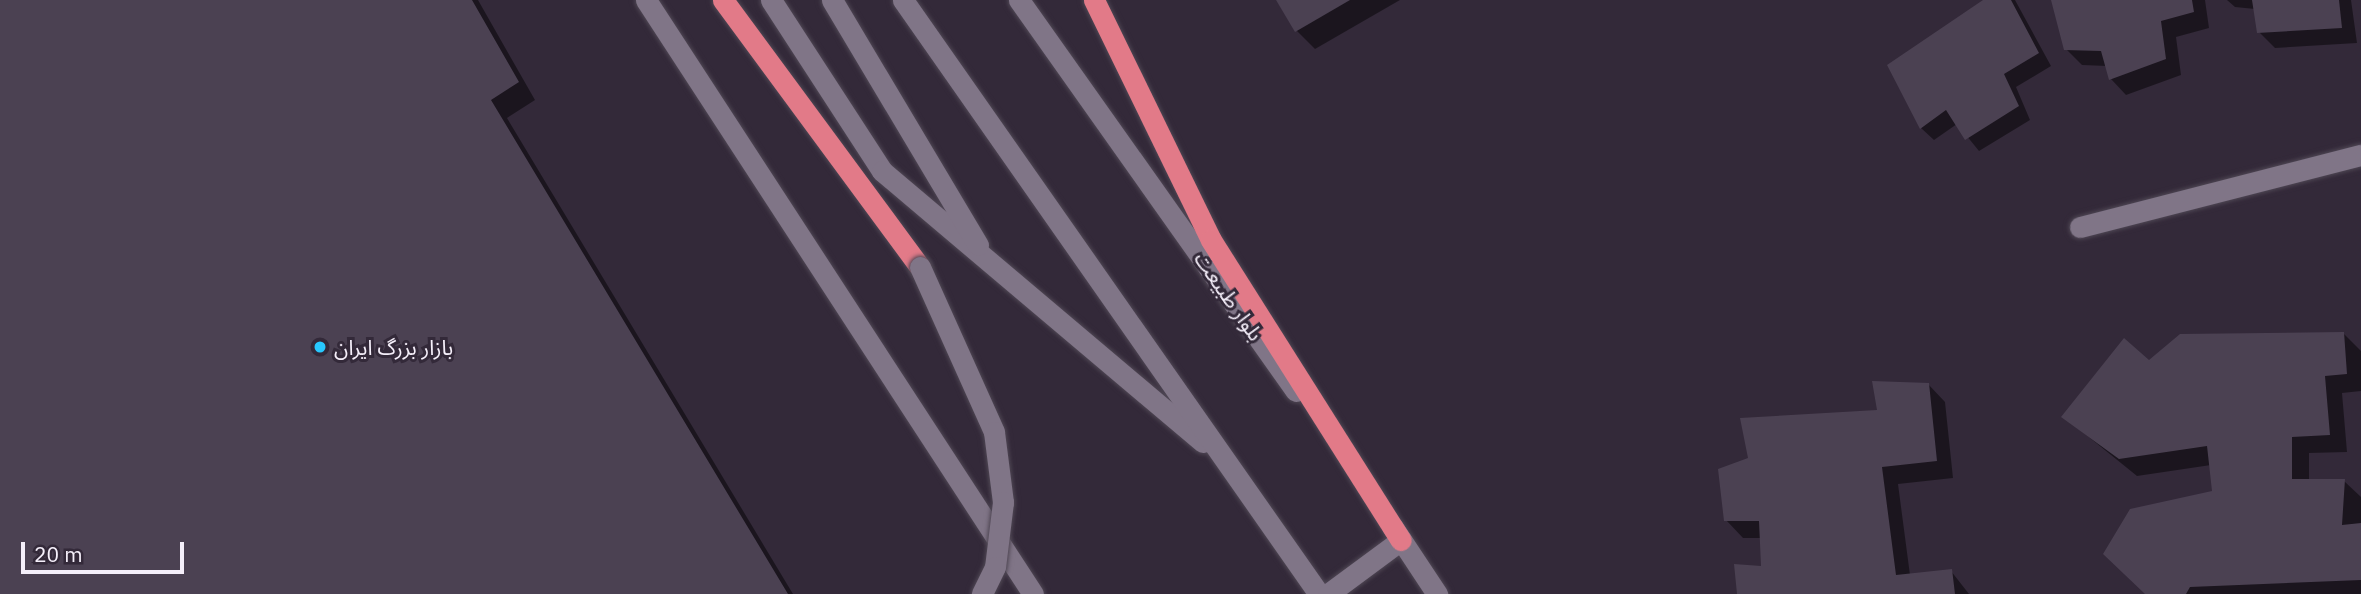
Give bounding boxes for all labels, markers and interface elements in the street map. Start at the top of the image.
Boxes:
street label: بلوار طبیعت [1189,247,1269,345]
place label: بازار بزرگ ایران [334,334,453,360]
marker: بازار بزرگ ایران [312,339,328,355]
scale bar [24,528,187,572]
text: 20 m [34,540,83,568]

